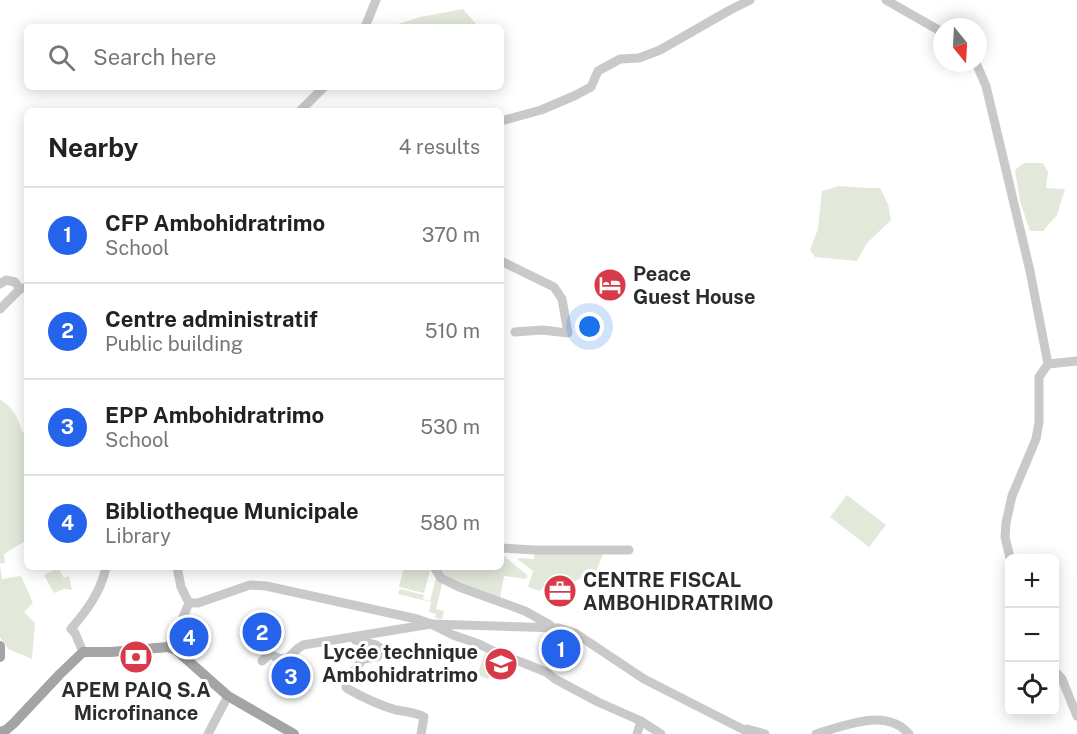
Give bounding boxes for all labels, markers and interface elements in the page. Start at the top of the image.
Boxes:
north arrow [933,18,987,72]
search box [24,24,504,90]
icon: search [45,41,78,74]
text: Search here [93,44,217,70]
text: Nearby [48,132,138,163]
text: 4 results [399,135,480,159]
text: CFP Ambohidratrimo [105,210,325,236]
text: 1 [63,223,72,247]
text: 370 m [422,223,480,247]
text: School [105,236,169,260]
place label: Peace Guest House [633,262,755,309]
hotel icon: Peace Guest House [592,267,628,303]
text: Centre administratif [105,306,318,332]
your location [575,312,604,341]
text: 2 [61,319,74,343]
text: 510 m [425,319,480,343]
text: Public building [105,332,243,356]
text: EPP Ambohidratrimo [105,402,324,428]
text: 3 [61,415,74,439]
text: 530 m [420,415,480,439]
text: School [105,428,169,452]
text: Bibliotheque Municipale [105,498,359,524]
text: 4 [61,511,74,535]
text: 580 m [420,511,480,535]
text: Library [105,524,171,548]
map controls [1005,554,1059,716]
button: + [1005,554,1059,608]
place label: CENTRE FISCAL AMBOHIDRATRIMO [583,568,774,615]
office icon: CENTRE FISCAL AMBOHIDRATRIMO [542,573,578,609]
button: − [1005,608,1059,662]
pin: 2 [242,610,282,654]
pin: 4 [170,614,208,660]
pin: 1 [542,626,580,672]
bank icon: APEM PAIQ S.A Microfinance [118,639,154,675]
place label: Lycée technique Ambohidratrimo [322,640,478,687]
school or university icon: Lycée technique Ambohidratrimo [483,646,519,682]
pin: 3 [272,654,310,698]
button: locate [1005,662,1059,716]
place label: APEM PAIQ S.A Microfinance [61,678,211,725]

